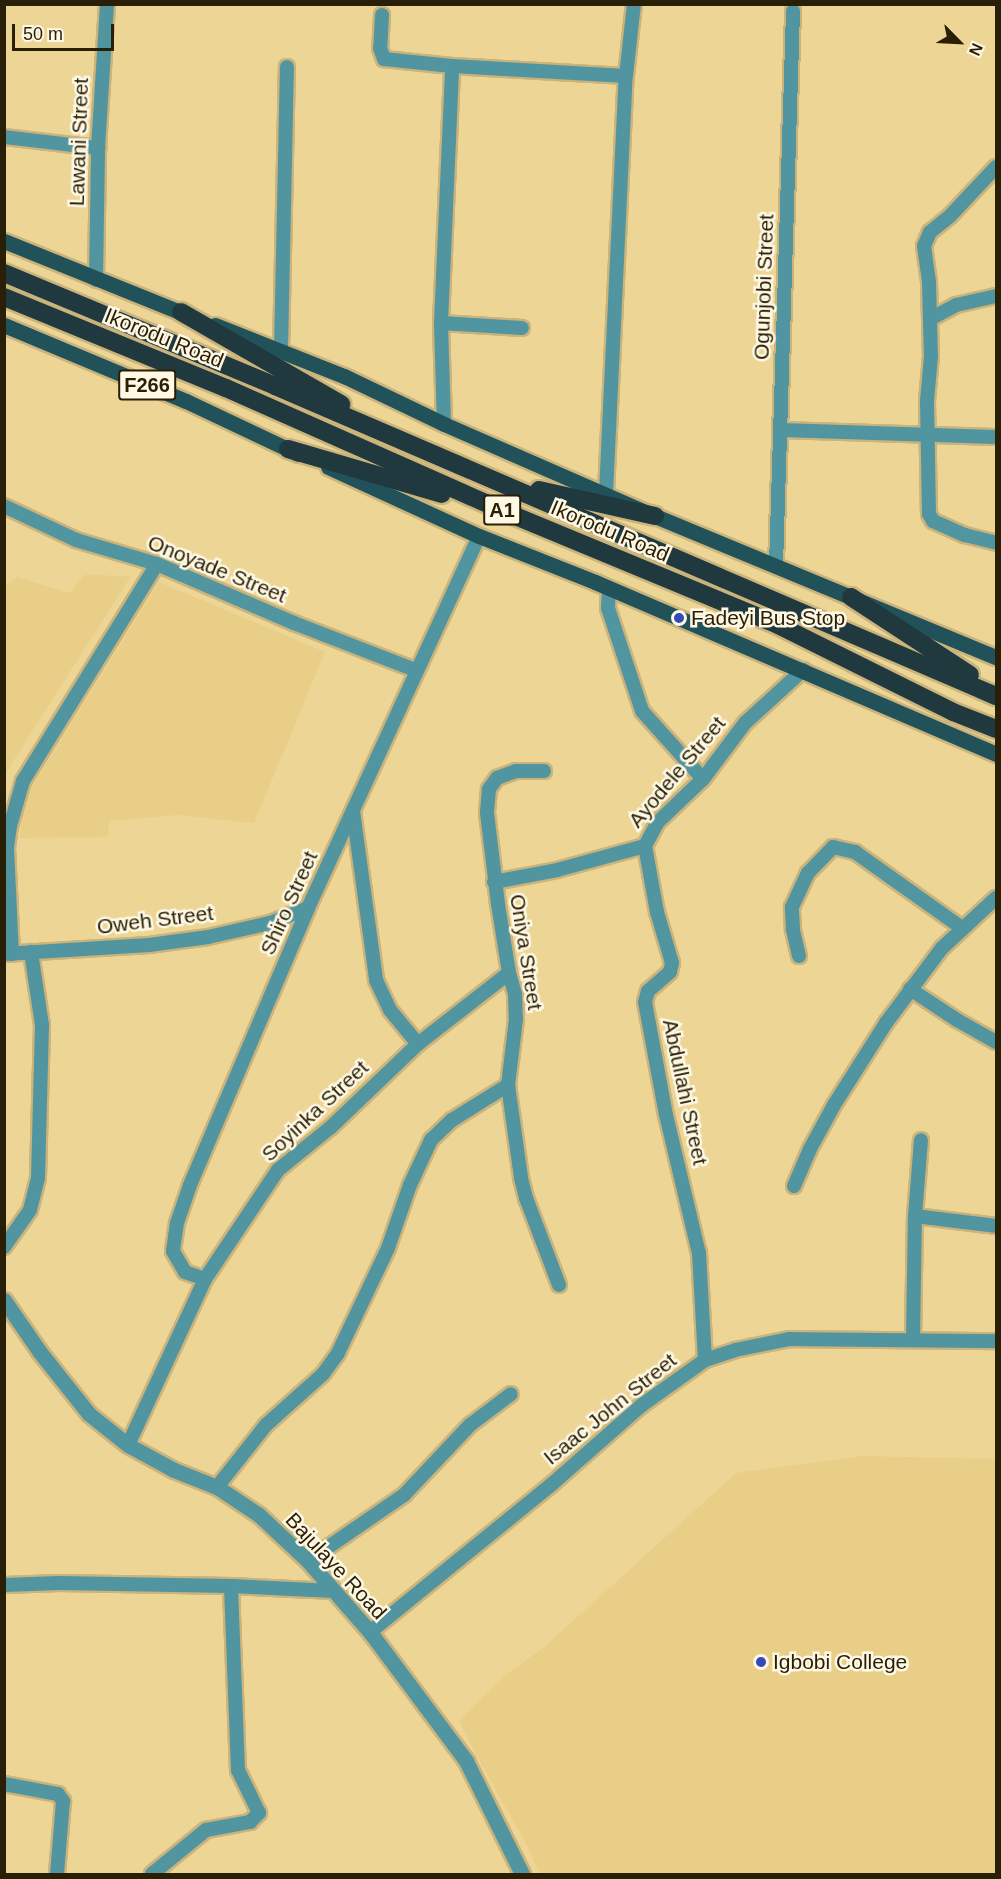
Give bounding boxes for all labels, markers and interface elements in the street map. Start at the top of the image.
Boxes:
scale bar [15,12,117,50]
north arrow [929,12,989,72]
text: 50 m [23,24,63,44]
text: N [966,41,986,58]
street label: Lawani Street [64,77,94,207]
street label: Ogunjobi Street [749,214,779,360]
street label: Ikorodu Road [101,303,227,373]
road number: F266 [117,368,177,402]
road number: A1 [482,493,522,527]
street label: Ikorodu Road [547,495,673,567]
street label: Onoyade Street [144,530,290,608]
place label: Fadeyi Bus Stop [691,605,845,631]
marker: Fadeyi Bus Stop [672,611,686,625]
street label: Ayodele Street [623,711,731,833]
street label: Shiro Street [255,847,323,959]
street label: Oniya Street [504,892,548,1012]
street label: Oweh Street [96,900,214,940]
street label: Abdullahi Street [657,1017,713,1167]
street label: Soyinka Street [256,1055,374,1167]
street label: Isaac John Street [539,1348,681,1470]
street label: Bajulaye Road [280,1507,392,1625]
place label: Igbobi College [773,1649,907,1675]
marker: Igbobi College [754,1655,768,1669]

